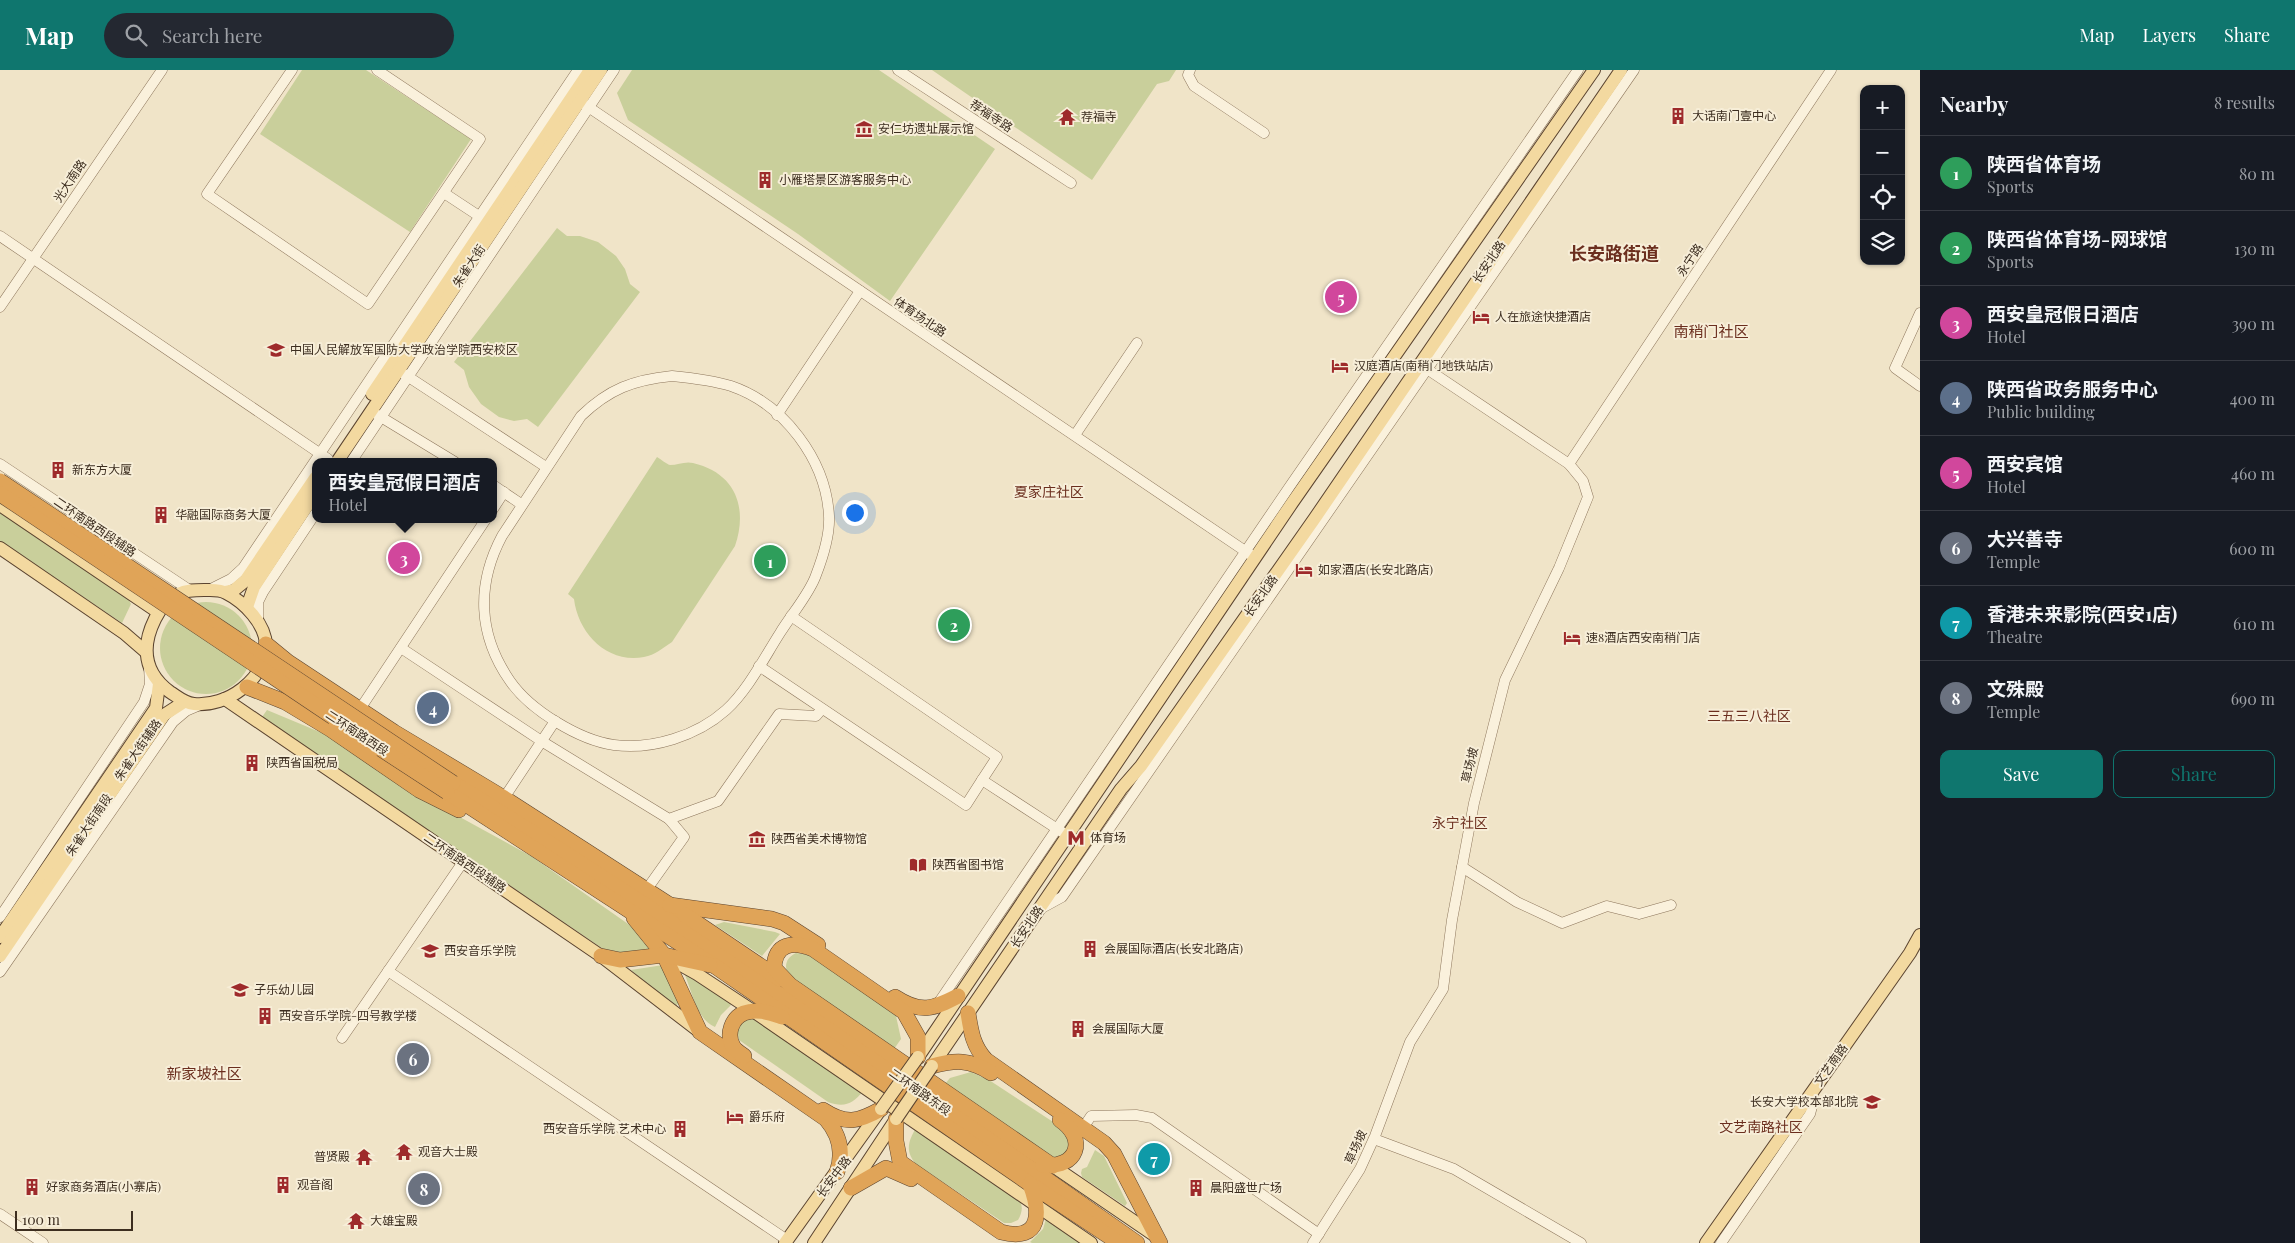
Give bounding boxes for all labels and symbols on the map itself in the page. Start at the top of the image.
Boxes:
street label: 荐福寺路 [967,95,1016,135]
building icon: 大话南门壹中心 [1668,106,1688,126]
temple icon: 荐福寺 [1057,107,1077,127]
place label: 大话南门壹中心 [1692,107,1776,123]
place label: 荐福寺 [1081,108,1117,124]
museum icon: 安仁坊遗址展示馆 [854,119,874,139]
place label: 安仁坊遗址展示馆 [878,120,974,136]
street label: 光大南路 [49,156,89,205]
building icon: 小雁塔景区游客服务中心 [755,170,775,190]
place label: 小雁塔景区游客服务中心 [779,171,911,187]
street label: 长安北路 [1468,237,1508,286]
street label: 永宁路 [1672,240,1706,279]
street label: 朱雀大街 [448,241,488,290]
district label: 长安路街道 [1569,241,1659,265]
pin: 5 [1325,278,1357,316]
street label: 体育场北路 [891,293,950,340]
hotel icon: 人在旅途快捷酒店 [1471,307,1491,327]
place label: 人在旅途快捷酒店 [1495,308,1591,324]
district label: 南稍门社区 [1673,321,1749,341]
school or university icon: 中国人民解放军国防大学政治学院西安校区 [266,340,286,360]
place label: 中国人民解放军国防大学政治学院西安校区 [290,341,518,357]
hotel icon: 汉庭酒店(南稍门地铁站店) [1330,356,1350,376]
place label: 汉庭酒店(南稍门地铁站店) [1354,357,1493,373]
building icon: 新东方大厦 [48,460,68,480]
place label: 新东方大厦 [72,461,132,477]
district label: 夏家庄社区 [1014,482,1084,501]
street label: 二环南路西段辅路 [51,493,140,560]
your location [842,500,868,526]
building icon: 华融国际商务大厦 [151,505,171,525]
place label: 华融国际商务大厦 [175,506,271,522]
pin: 3 [388,539,420,577]
pin: 1 [754,542,786,580]
hotel icon: 如家酒店(长安北路店) [1294,560,1314,580]
place label: 如家酒店(长安北路店) [1318,561,1433,577]
street label: 长安北路 [1240,571,1281,620]
pin: 2 [938,606,970,644]
hotel icon: 速8酒店西安南稍门店 [1562,628,1582,648]
place label: 速8酒店西安南稍门店 [1586,629,1700,645]
pin: 4 [417,689,449,727]
street label: 二环南路西段 [323,706,392,758]
district label: 三五三八社区 [1707,706,1791,725]
street label: 朱雀大街辅路 [110,715,164,784]
street label: 草场坡 [1457,745,1481,784]
building icon: 陕西省国税局 [242,753,262,773]
place label: 陕西省国税局 [266,754,338,770]
street label: 朱雀大街南段 [61,790,115,859]
district label: 永宁社区 [1432,813,1488,832]
metro station icon: 体育场 [1066,828,1086,848]
street label: 二环南路西段辅路 [421,829,510,896]
museum icon: 陕西省美术博物馆 [747,829,767,849]
place label: 体育场 [1090,829,1126,845]
place label: 陕西省美术博物馆 [771,830,867,846]
library icon: 陕西省图书馆 [908,855,928,875]
place label: 陕西省图书馆 [932,856,1004,872]
street label: 长安北路 [1006,902,1046,951]
building icon: 会展国际酒店(长安北路店) [1080,939,1100,959]
place label: 会展国际酒店(长安北路店) [1104,940,1243,956]
school or university icon: 西安音乐学院 [420,941,440,961]
place label: 西安音乐学院 [444,942,516,958]
school or university icon: 子乐幼儿园 [230,980,250,1000]
place label: 子乐幼儿园 [254,981,314,997]
building icon: 西安音乐学院-四号教学楼 [255,1006,275,1026]
place label: 西安音乐学院-四号教学楼 [279,1007,417,1023]
building icon: 会展国际大厦 [1068,1019,1088,1039]
place label: 会展国际大厦 [1092,1020,1164,1036]
pin: 6 [397,1040,429,1078]
street label: 文艺南路 [1810,1040,1851,1089]
district label: 新家坡社区 [166,1063,242,1083]
street label: 二环南路东段 [886,1064,955,1118]
school or university icon: 长安大学校本部北院 [1862,1092,1882,1112]
place label: 长安大学校本部北院 [1750,1093,1858,1109]
hotel icon: 爵乐府 [725,1107,745,1127]
place label: 爵乐府 [749,1108,785,1124]
district label: 文艺南路社区 [1719,1117,1803,1136]
building icon: 西安音乐学院 艺术中心 [670,1119,690,1139]
place label: 西安音乐学院 艺术中心 [543,1120,666,1136]
street label: 草场坡 [1340,1127,1370,1166]
pin: 7 [1138,1140,1170,1178]
temple icon: 观音大士殿 [394,1142,414,1162]
place label: 观音大士殿 [418,1143,478,1159]
temple icon: 普贤殿 [354,1147,374,1167]
place label: 普贤殿 [314,1148,350,1164]
street label: 长安中路 [812,1152,854,1200]
pin: 8 [408,1170,440,1208]
building icon: 观音阁 [273,1175,293,1195]
place label: 观音阁 [297,1176,333,1192]
building icon: 好家商务酒店(小寨店) [22,1177,42,1197]
place label: 好家商务酒店(小寨店) [46,1178,161,1194]
building icon: 晨阳盛世广场 [1186,1178,1206,1198]
place label: 晨阳盛世广场 [1210,1179,1282,1195]
scale bar [15,1208,132,1231]
temple icon: 大雄宝殿 [346,1211,366,1231]
place label: 大雄宝殿 [370,1212,418,1228]

